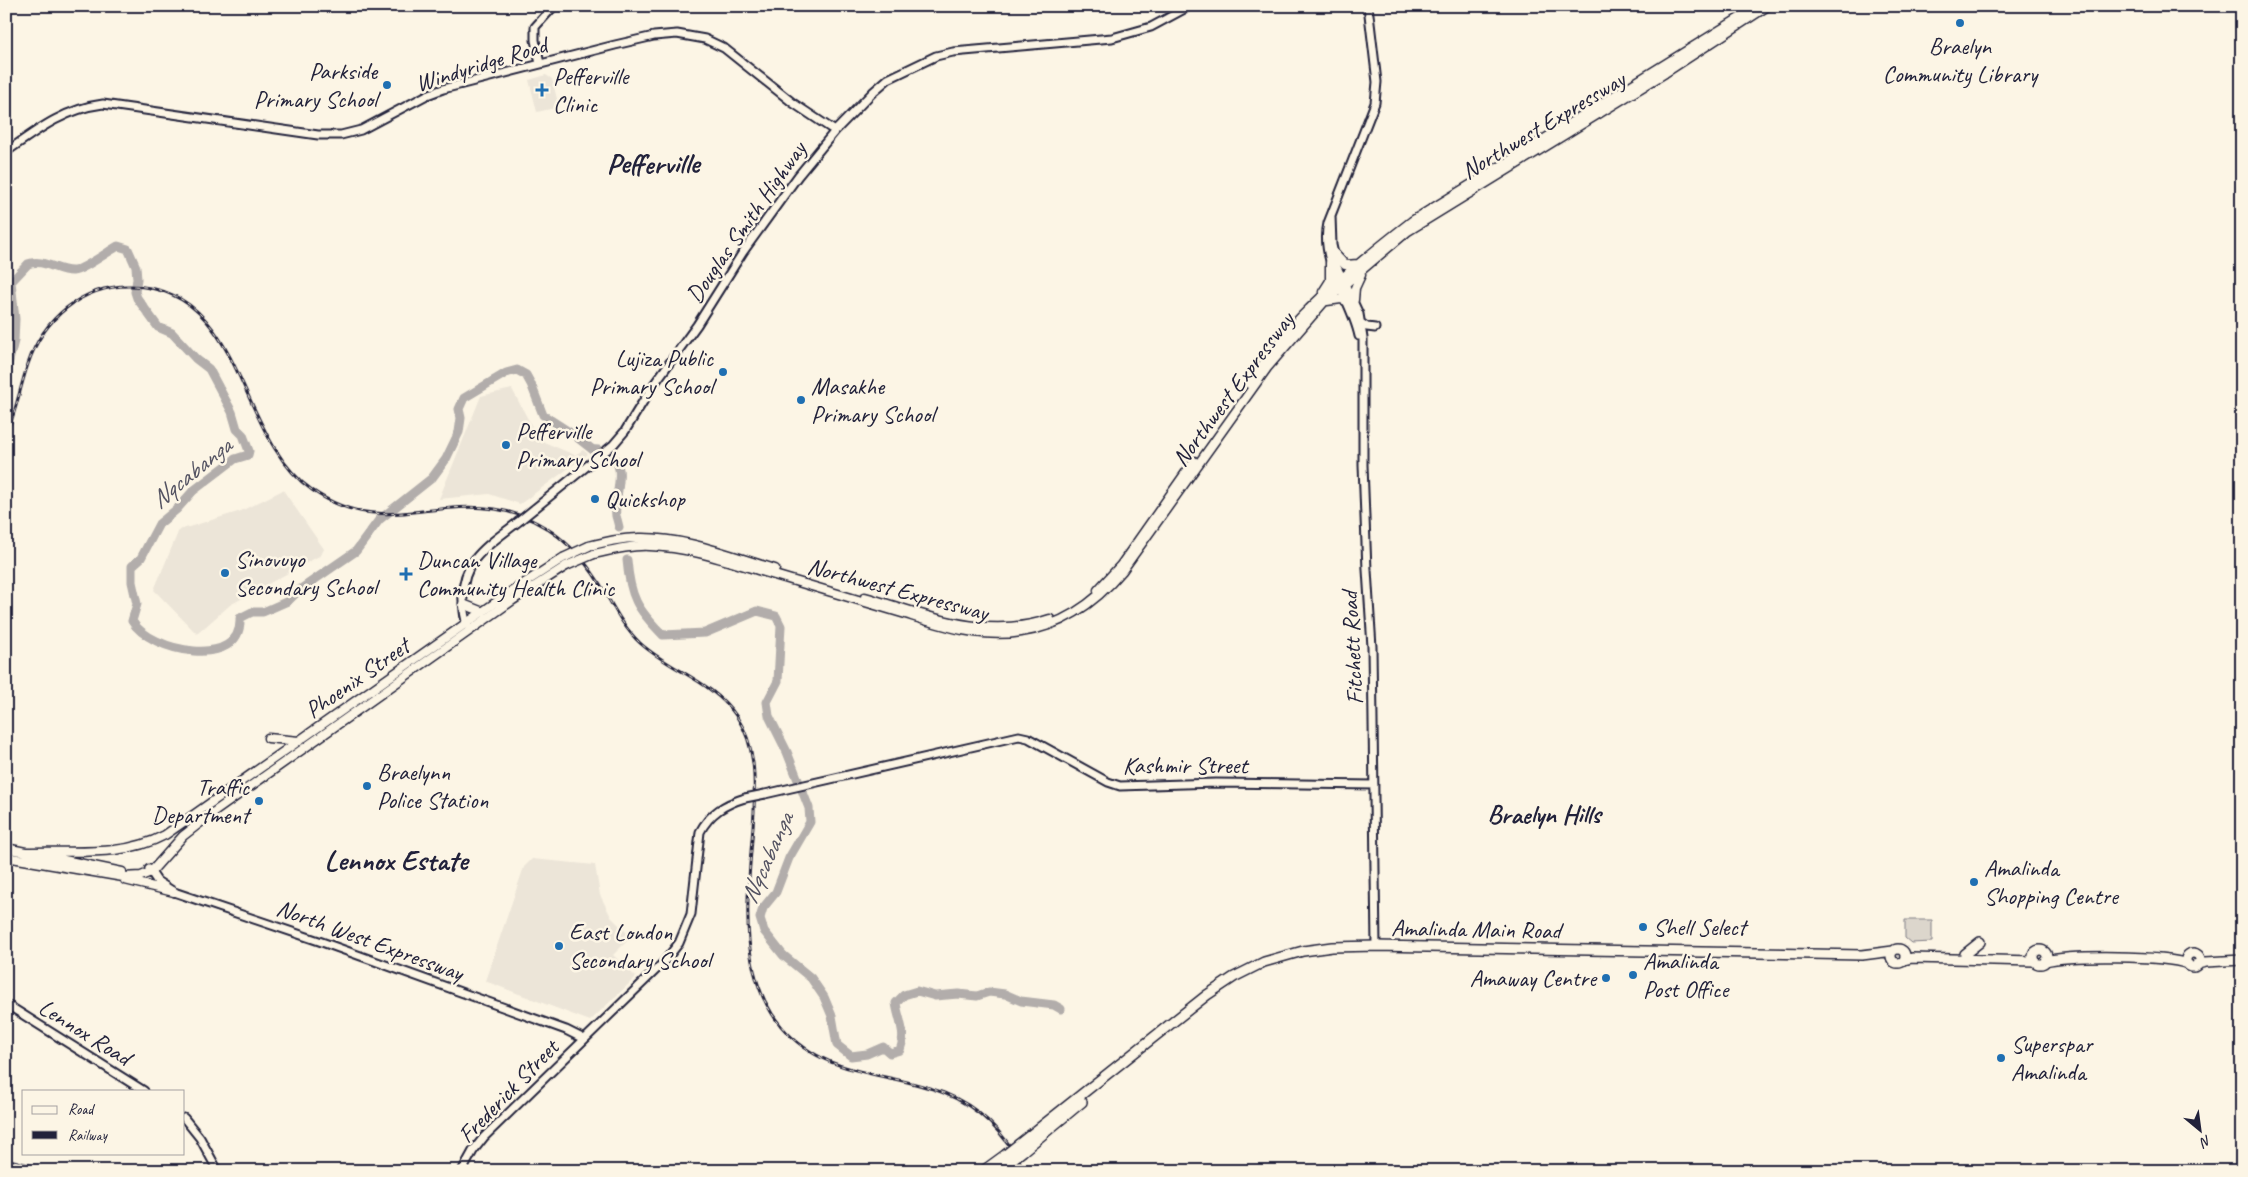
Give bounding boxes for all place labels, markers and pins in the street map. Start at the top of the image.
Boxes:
marker: Braelyn Community Library [1954,17,1966,29]
place label: Braelyn Community Library [1883,31,2039,89]
place label: Parkside Primary School [254,56,381,114]
place label: Pefferville Clinic [553,61,630,119]
marker: Parkside Primary School [381,79,393,91]
marker: Pefferville Clinic [535,83,549,97]
place label: Lujiza Public Primary School [590,343,717,401]
marker: Lujiza Public Primary School [717,366,729,378]
place label: Masakhe Primary School [811,371,938,429]
marker: Masakhe Primary School [795,394,807,406]
place label: Pefferville Primary School [516,416,643,474]
marker: Pefferville Primary School [500,439,512,451]
place label: Quickshop [605,484,686,514]
marker: Quickshop [589,493,601,505]
place label: Sinovuyo Secondary School [235,544,380,602]
place label: Duncan Village Community Health Clinic [417,545,616,603]
marker: Sinovuyo Secondary School [219,567,231,579]
marker: Duncan Village Community Health Clinic [399,567,413,581]
place label: Braelynn Police Station [377,757,488,815]
place label: Traffic Department [152,772,252,830]
marker: Braelynn Police Station [361,780,373,792]
marker: Traffic Department [253,795,265,807]
place label: Amalinda Shopping Centre [1984,853,2120,911]
marker: Amalinda Shopping Centre [1968,876,1980,888]
place label: Shell Select [1653,912,1749,942]
place label: East London Secondary School [569,917,714,975]
marker: Shell Select [1637,921,1649,933]
marker: East London Secondary School [553,940,565,952]
place label: Amalinda Post Office [1643,946,1730,1004]
place label: Amaway Centre [1470,963,1598,993]
marker: Amalinda Post Office [1627,969,1639,981]
marker: Amaway Centre [1600,972,1612,984]
place label: Superspar Amalinda [2011,1029,2095,1087]
marker: Superspar Amalinda [1995,1052,2007,1064]

